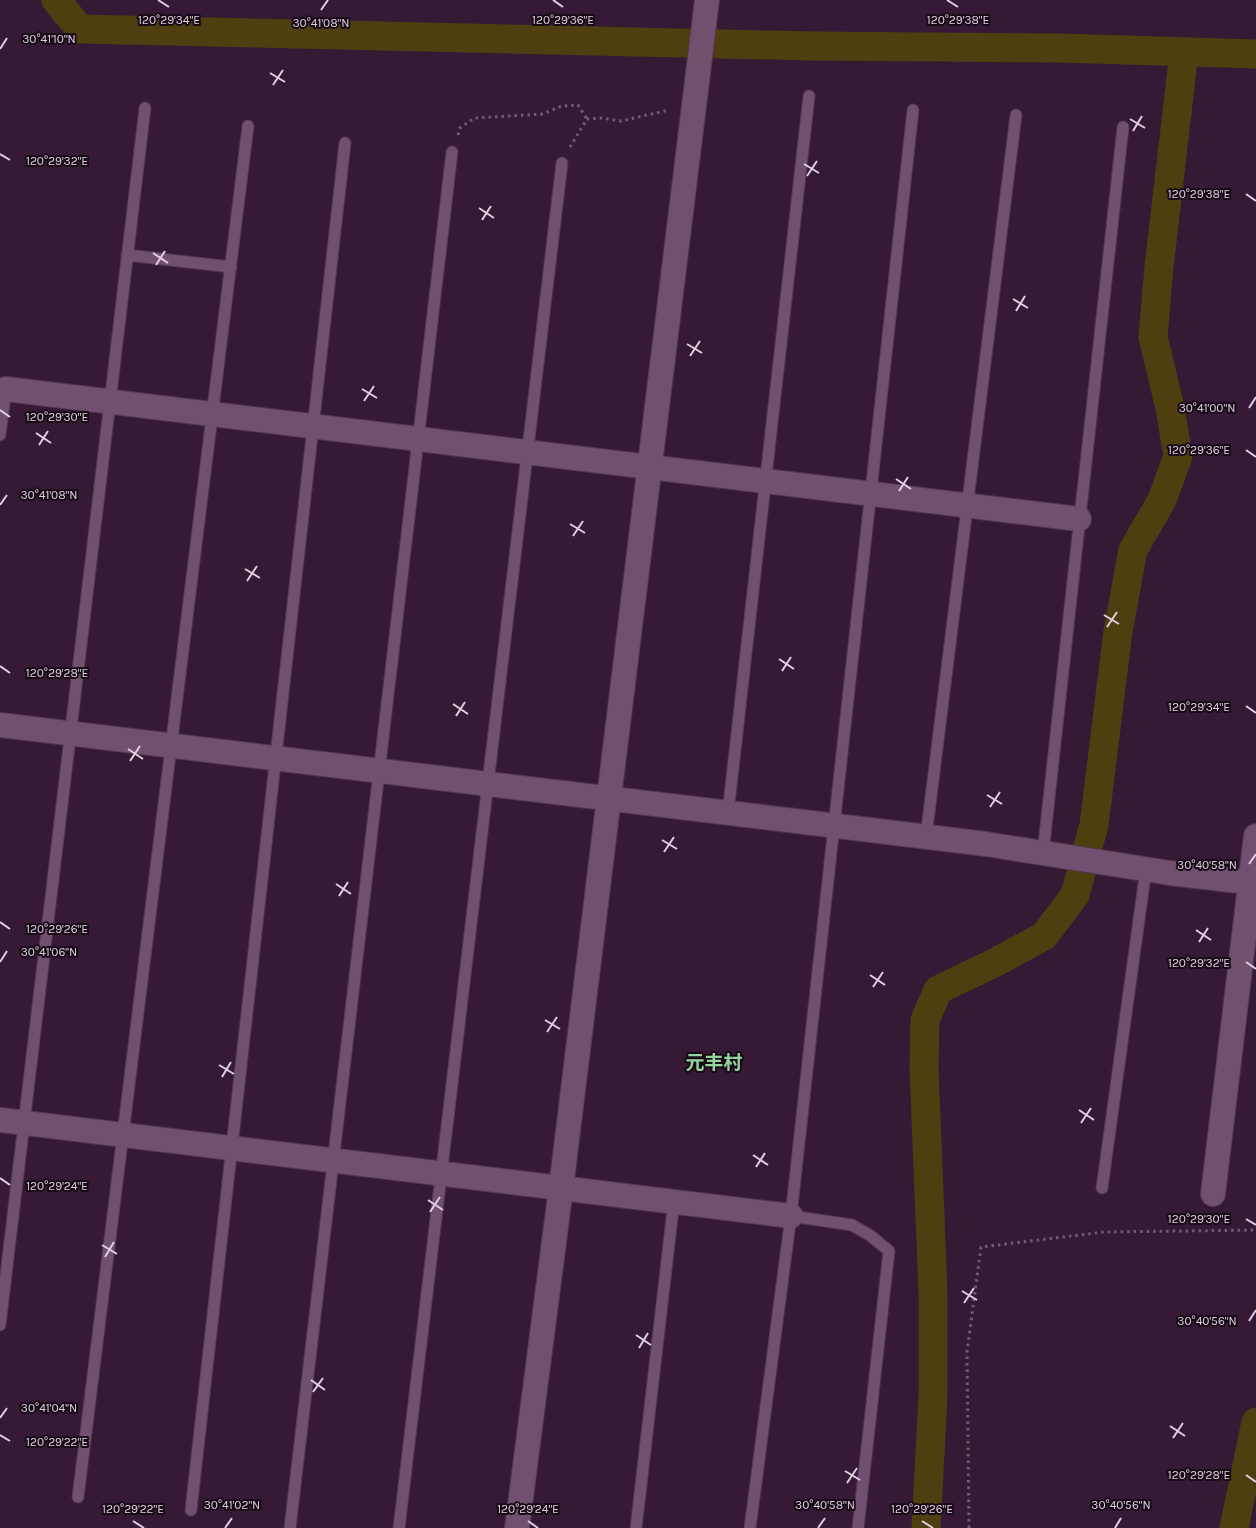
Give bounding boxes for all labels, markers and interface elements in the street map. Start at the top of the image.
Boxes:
text: 120°29'34"E [138,13,200,27]
text: 120°29'36"E [532,13,594,27]
text: 120°29'38"E [927,13,989,27]
text: 30°41'08"N [293,16,349,30]
text: 30°41'10"N [22,32,76,46]
text: 120°29'32"E [26,154,88,168]
text: 120°29'38"E [1168,187,1230,201]
text: 30°41'00"N [1179,401,1235,415]
text: 120°29'30"E [26,410,88,424]
text: 120°29'36"E [1168,443,1230,457]
text: 30°41'08"N [21,488,77,502]
text: 120°29'28"E [26,666,88,680]
text: 120°29'34"E [1168,700,1230,714]
text: 30°40'58"N [1177,858,1237,872]
text: 120°29'26"E [26,922,88,936]
text: 30°41'06"N [21,945,77,959]
text: 120°29'32"E [1168,956,1230,970]
district label: 元丰村 [685,1052,743,1074]
text: 120°29'24"E [26,1179,88,1193]
text: 120°29'30"E [1168,1212,1230,1226]
text: 30°40'56"N [1177,1314,1237,1328]
text: 30°41'04"N [21,1401,77,1415]
text: 120°29'22"E [26,1435,88,1449]
text: 120°29'28"E [1168,1468,1230,1482]
text: 30°41'02"N [204,1498,260,1512]
text: 30°40'58"N [795,1498,855,1512]
text: 30°40'56"N [1091,1498,1151,1512]
text: 120°29'22"E [102,1502,164,1516]
text: 120°29'24"E [497,1502,559,1516]
text: 120°29'26"E [891,1502,953,1516]

